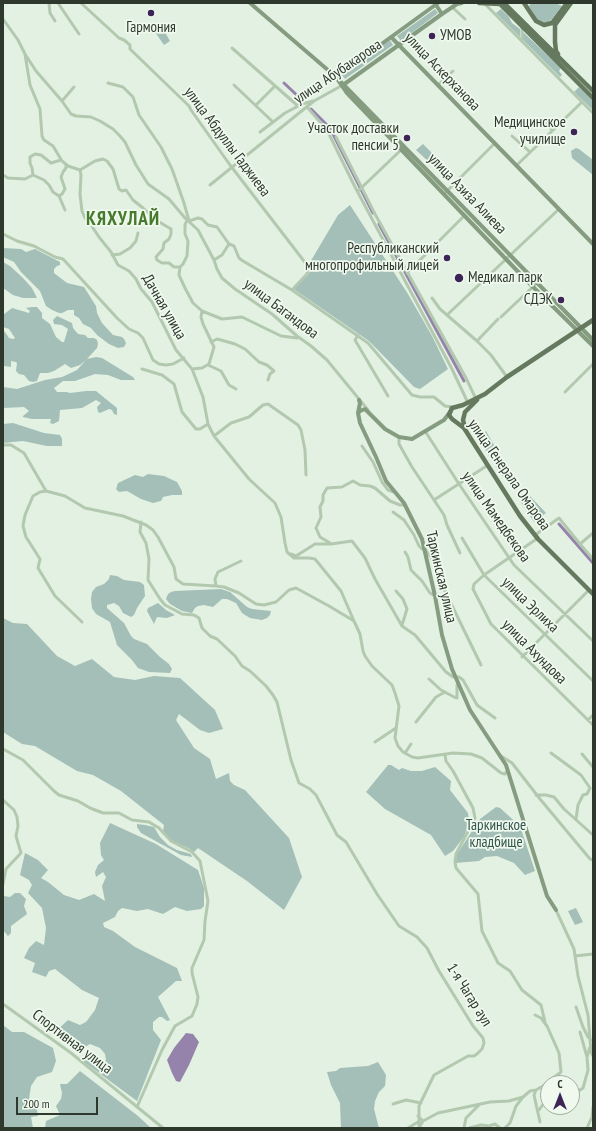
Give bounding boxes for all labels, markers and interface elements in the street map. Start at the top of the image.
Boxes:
marker: Гармония [146,8,156,18]
place label: Гармония [126,19,176,37]
place label: УМОВ [440,27,472,45]
street label: улица Аскерханова [400,29,484,115]
marker: УМОВ [427,31,437,41]
street label: улица Абубакарова [291,36,385,108]
street label: улица Абдуллы Гаджиева [180,84,274,200]
place label: Медицинское училище [494,114,566,149]
place label: Участок доставки пенсии 5 [308,120,399,155]
marker: Медицинское училище [569,127,579,137]
marker: Участок доставки пенсии 5 [402,133,412,143]
street label: улица Азиза Алиева [424,150,510,238]
district label: КЯХУЛАЙ [86,209,160,231]
place label: Республиканский многопрофильный лицей [305,240,439,275]
marker: Республиканский многопрофильный лицей [442,253,452,263]
place label: Медикал парк [468,269,543,287]
street label: Дачная улица [138,271,190,343]
marker: Медикал парк [453,272,465,284]
street label: улица Багандова [240,275,322,343]
place label: СДЭК [524,291,553,309]
marker: СДЭК [556,295,566,305]
street label: улица Генерала Омарова [464,416,554,534]
street label: улица Мамедбекова [458,468,534,566]
street label: Таркинская улица [422,529,460,625]
street label: улица Эрлиха [498,573,562,637]
street label: улица Ахундова [498,616,570,688]
park label: Таркинское кладбище [466,817,526,852]
street label: 1-я Чагар аул [443,960,495,1030]
street label: Спортивная улица [28,1006,116,1078]
north arrow [540,1075,580,1115]
text: С [557,1077,563,1091]
scale bar [18,1089,100,1115]
text: 200 m [23,1096,50,1111]

